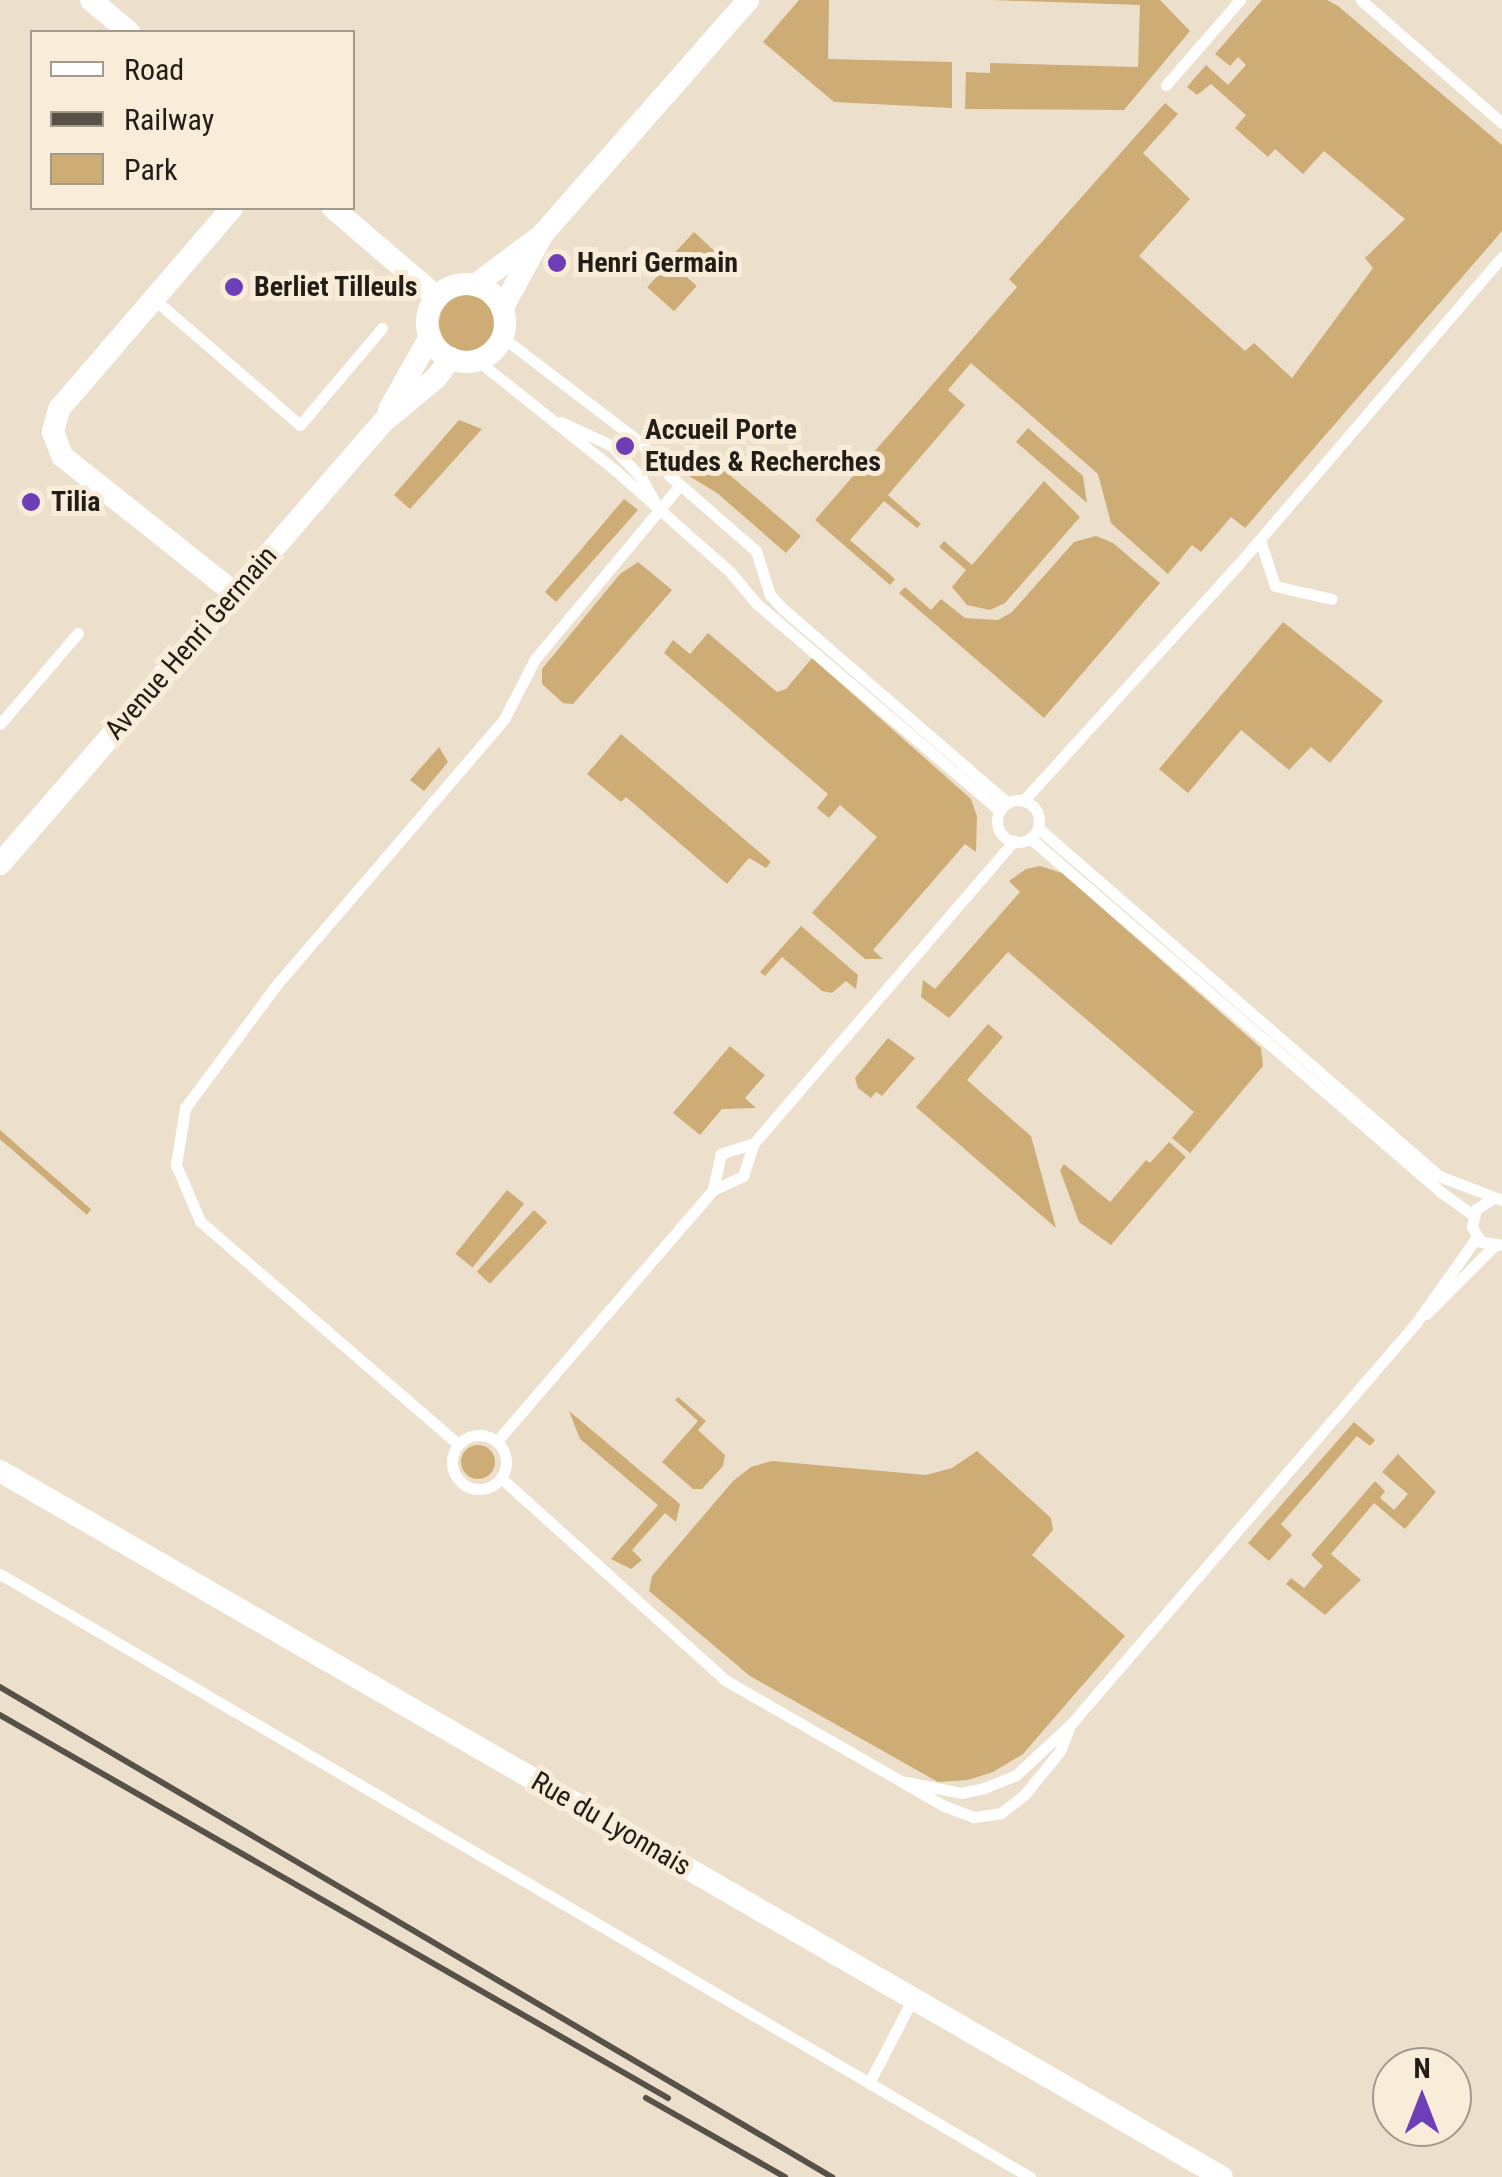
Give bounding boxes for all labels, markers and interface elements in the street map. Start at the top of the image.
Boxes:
legend [30,30,355,210]
text: Road [124,52,184,87]
text: Railway [124,102,214,137]
text: Park [124,152,178,187]
place label: Henri Germain [577,246,738,280]
marker: Henri Germain [546,252,568,274]
place label: Berliet Tilleuls [254,270,418,304]
marker: Berliet Tilleuls [223,276,245,298]
place label: Accueil Porte Etudes & Recherches [645,413,881,479]
marker: Accueil Porte Etudes & Recherches [614,435,636,457]
place label: Tilia [51,485,101,519]
marker: Tilia [20,491,42,513]
street label: Avenue Henri Germain [98,539,284,747]
street label: Rue du Lyonnais [525,1765,697,1883]
north arrow [1372,2047,1472,2147]
text: N [1413,2052,1431,2085]

